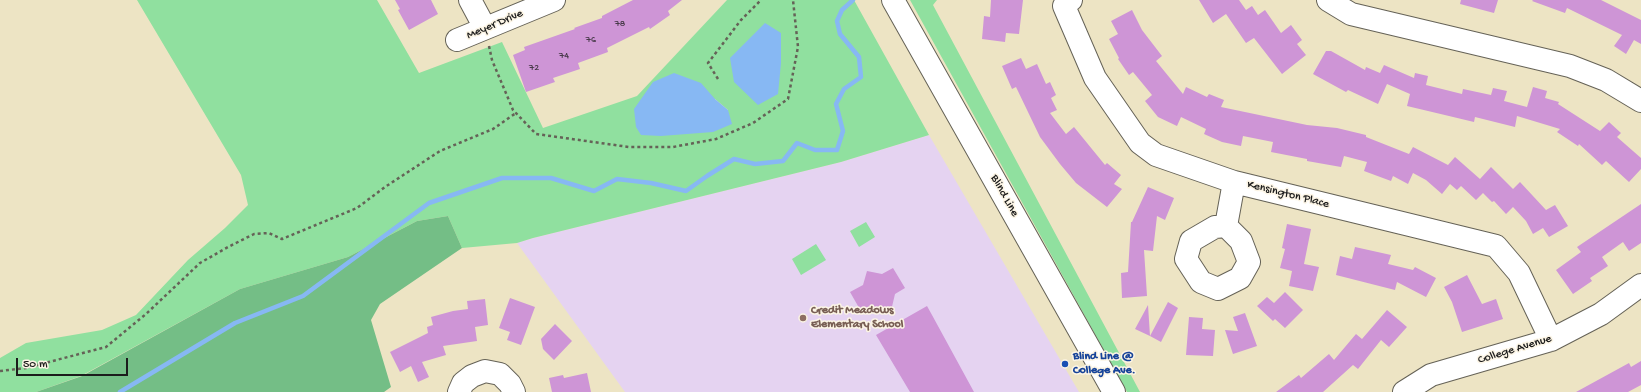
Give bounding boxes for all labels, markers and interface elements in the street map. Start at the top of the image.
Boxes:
street label: Meyer Drive [465,7,525,43]
house number: 78 [615,18,625,30]
house number: 76 [586,34,596,46]
house number: 74 [559,50,569,62]
house number: 72 [529,62,539,74]
street label: Blind Line [987,172,1021,220]
street label: Kensington Place [1246,178,1330,212]
place label: Credit Meadows Elementary School [811,304,903,332]
marker: Credit Meadows Elementary School [798,313,808,323]
street label: College Avenue [1476,332,1554,368]
scale bar [18,350,130,376]
place label: Blind Line @ College Ave. [1073,350,1135,378]
text: 50 m [23,358,48,372]
marker: Blind Line @ College Ave. [1060,359,1070,369]

